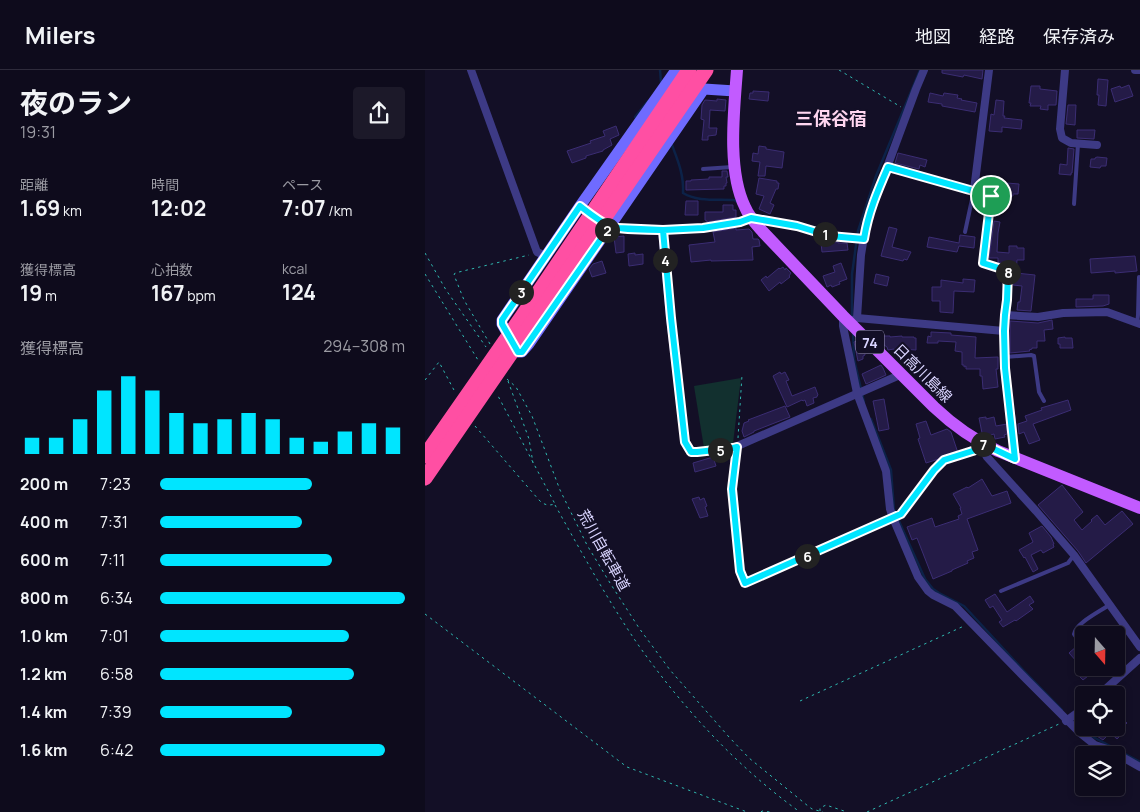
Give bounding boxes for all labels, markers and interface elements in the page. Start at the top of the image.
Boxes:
text: Milers [25,18,96,51]
text: 地図 [915,24,951,48]
text: 経路 [979,24,1015,48]
text: 保存済み [1043,24,1115,48]
text: 夜のラン [20,83,132,121]
button: share [353,87,405,139]
district label: 三保谷宿 [795,106,867,130]
text: 19:31 [20,121,56,143]
text: 距離 [20,175,48,194]
text: 時間 [151,175,179,194]
text: ペース [282,175,323,194]
pin [970,175,1012,217]
icon: arrive [977,182,1005,210]
text: 1.69 [20,194,60,222]
text: 12:02 [151,194,206,222]
text: 7:07 [282,194,325,222]
text: km [60,201,82,220]
text: /km [325,201,352,220]
pin: 2 [595,218,619,242]
text: 2 [603,221,612,240]
pin: 1 [813,222,837,246]
text: 1 [822,225,829,244]
pin: 4 [653,248,677,272]
text: 4 [661,251,670,270]
text: kcal [282,259,308,278]
text: 獲得標高 [20,260,76,279]
text: 心拍数 [151,260,193,279]
pin: 8 [995,260,1021,284]
text: 8 [1004,263,1013,282]
text: 124 [282,278,316,306]
text: 19 [20,279,42,307]
text: 167 [151,279,184,307]
pin: 3 [509,280,533,304]
text: 3 [517,283,526,302]
text: m [42,286,57,305]
text: bpm [184,286,216,305]
road number: 74 [856,330,884,354]
text: 294–308 m [323,335,405,357]
text: 獲得標高 [20,337,84,359]
street label: 日高川島線 [889,339,957,407]
pin: 7 [971,432,995,456]
text: 7 [980,435,987,454]
pin: 5 [707,438,733,462]
text: 5 [716,441,725,460]
text: 200 m [20,473,68,495]
text: 7:23 [100,473,131,495]
street label: 荒川自転車道 [573,506,635,594]
text: 400 m [20,511,68,533]
text: 7:31 [100,511,128,533]
pin: 6 [795,544,819,568]
text: 6 [803,547,812,566]
text: 600 m [20,549,69,571]
text: 7:11 [100,549,125,571]
text: 800 m [20,587,68,609]
text: 6:34 [100,587,133,609]
text: 1.0 km [20,625,68,647]
text: 7:01 [100,625,129,647]
north arrow [1075,626,1125,676]
map controls [1075,626,1125,796]
text: 1.2 km [20,663,67,685]
text: 6:58 [100,663,133,685]
button: locate [1075,686,1125,736]
text: 1.4 km [20,701,67,723]
text: 7:39 [100,701,132,723]
text: 1.6 km [20,739,67,761]
text: 6:42 [100,739,133,761]
button: layers [1075,746,1125,796]

